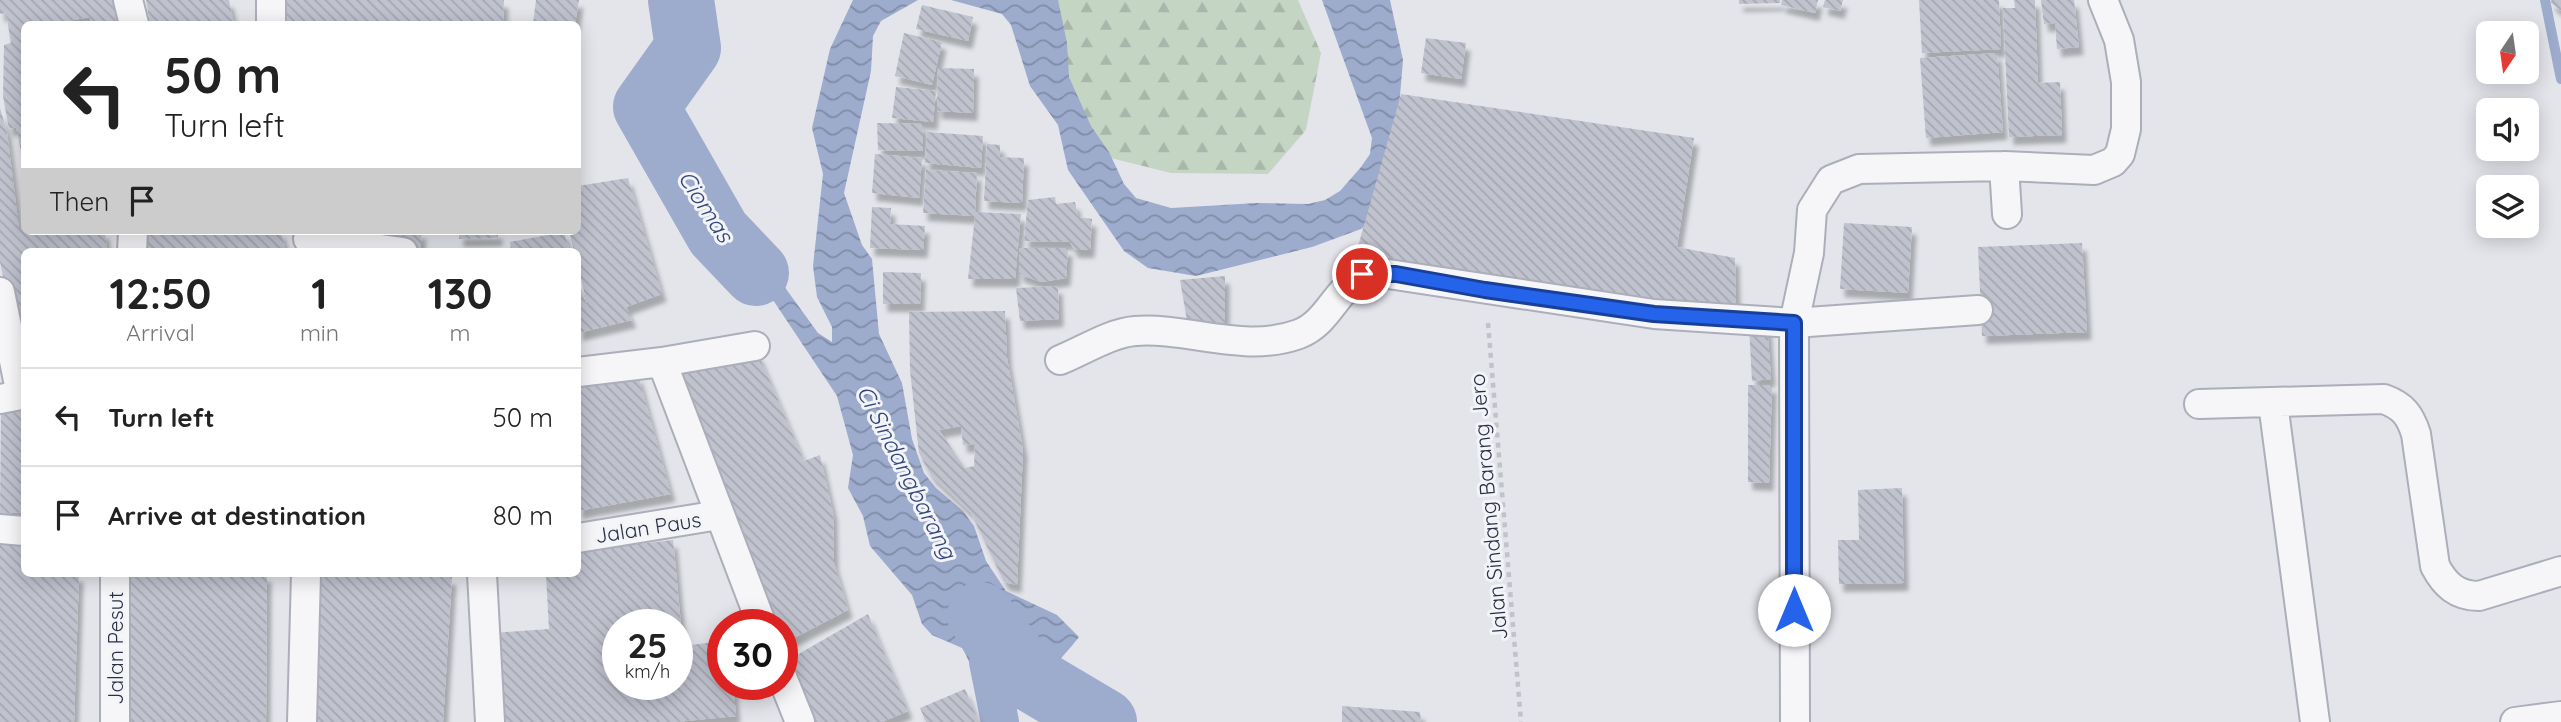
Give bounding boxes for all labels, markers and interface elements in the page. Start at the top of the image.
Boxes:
north arrow [2476,21,2539,84]
map controls [2476,21,2539,238]
text: 50 m [164,44,281,105]
icon: left [49,49,140,140]
button: sound [2476,98,2539,161]
text: Turn left [164,105,285,145]
water label: Ciomas [672,165,741,249]
button: layers [2476,175,2539,238]
icon: arrive [123,182,161,220]
text: Then [49,185,109,218]
pin [1332,244,1392,304]
icon: arrive [1343,255,1381,293]
text: 12:50 [110,267,211,320]
text: 1 [311,267,328,320]
text: 130 [428,267,492,320]
text: Arrival [126,318,195,347]
text: min [300,318,339,347]
text: m [450,318,471,347]
street label: Jalan Sindang Barang Jero [1463,373,1513,641]
water label: Ci Sindangbarang [851,380,964,565]
icon: left [49,398,87,436]
text: Turn left [108,401,215,434]
text: 50 m [493,401,553,434]
icon: arrive [49,496,87,534]
text: Arrive at destination [108,499,366,532]
text: 80 m [493,499,553,532]
street label: Jalan Paus [593,506,703,548]
position arrow [1757,573,1831,647]
street label: Jalan Pesut [102,591,128,705]
speed limit sign: 30 [707,609,798,700]
text: 25 [627,623,668,667]
text: km/h [625,660,670,683]

